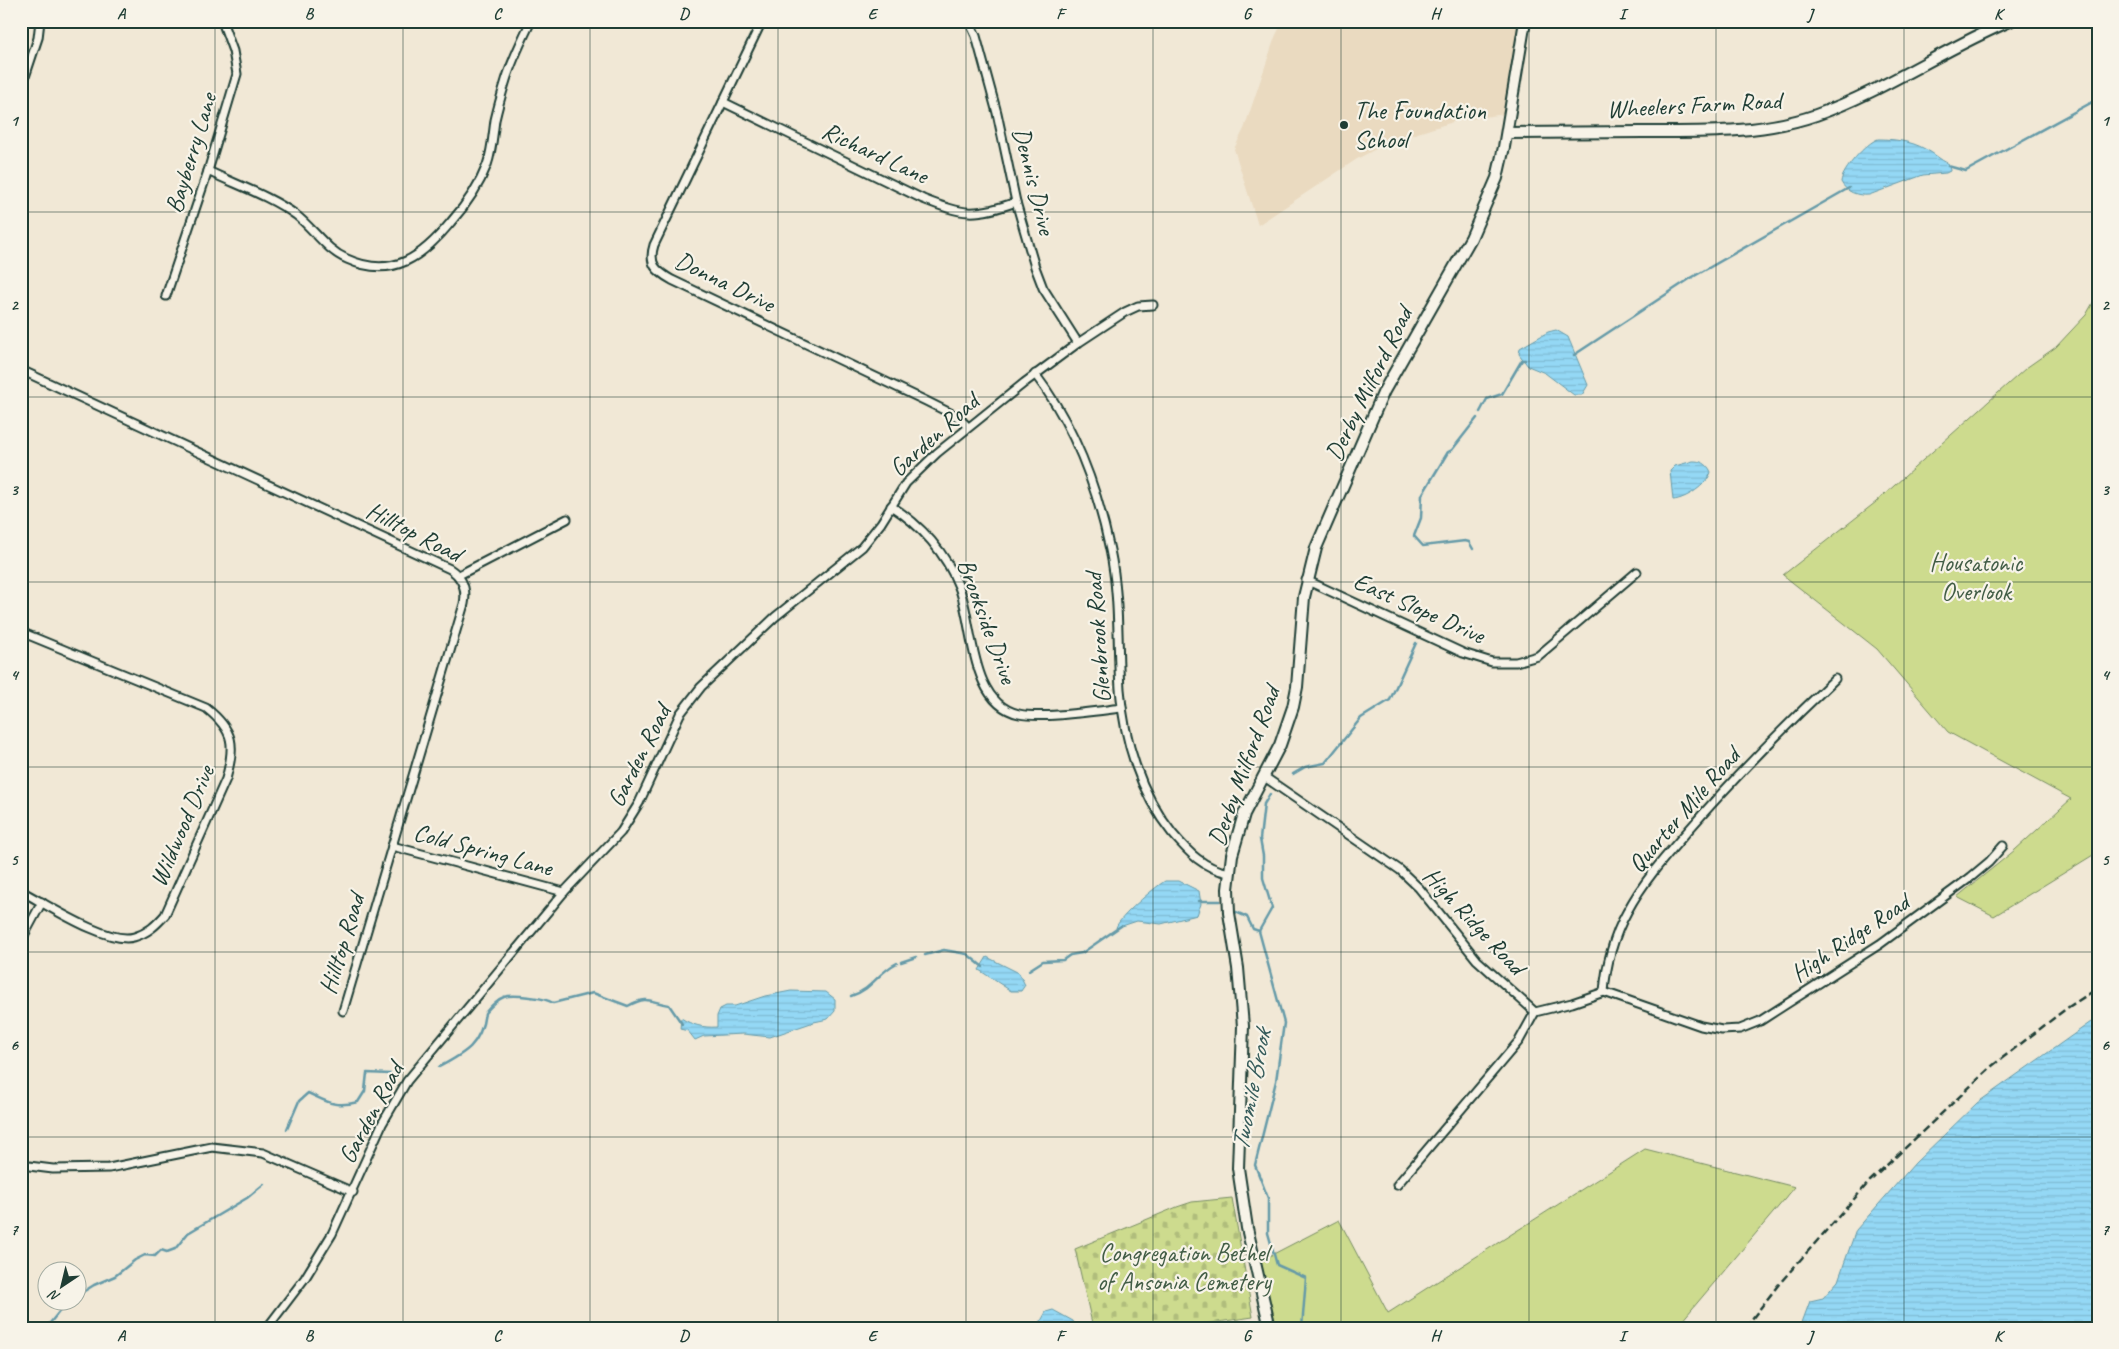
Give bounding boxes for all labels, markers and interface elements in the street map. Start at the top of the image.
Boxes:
text: A [117,4,127,24]
text: B [305,4,315,24]
text: C [493,4,503,24]
text: D [679,4,690,24]
text: E [868,4,879,24]
text: F [1056,4,1067,24]
text: G [1243,4,1253,24]
text: H [1430,4,1442,24]
text: I [1619,4,1629,24]
text: J [1806,4,1815,24]
text: K [1994,4,2006,24]
street label: Wheelers Farm Road [1606,84,1786,126]
street label: Bayberry Lane [158,87,225,217]
place label: The Foundation School [1354,95,1487,156]
text: 1 [10,111,19,131]
text: 1 [2101,111,2110,131]
street label: Richard Lane [817,115,935,192]
marker: The Foundation School [1338,119,1350,131]
street label: Dennis Drive [1005,124,1063,240]
street label: Donna Drive [670,244,782,321]
text: 2 [10,295,19,315]
text: 2 [2101,295,2110,315]
street label: Derby Milford Road [1318,298,1422,466]
street label: Garden Road [882,383,989,484]
text: 3 [10,480,19,500]
text: 3 [2101,480,2110,500]
street label: Hilltop Road [361,494,471,571]
park label: Housatonic Overlook [1930,547,2024,608]
street label: Brookside Drive [950,554,1025,690]
street label: East Slope Drive [1348,565,1491,652]
street label: Glenbrook Road [1077,569,1119,704]
text: 4 [10,665,19,685]
text: 4 [2101,665,2110,685]
street label: Derby Milford Road [1200,678,1289,850]
street label: Garden Road [600,696,680,812]
street label: Quarter Mile Road [1621,738,1750,879]
street label: Wildwood Drive [142,759,223,891]
street label: Cold Spring Lane [410,816,558,884]
text: 5 [11,850,20,870]
text: 5 [2102,850,2111,870]
street label: High Ridge Road [1416,860,1535,985]
street label: High Ridge Road [1785,884,1919,989]
street label: Hilltop Road [312,886,374,998]
water label: Twomile Brook [1223,1022,1280,1153]
text: 6 [10,1035,19,1055]
text: 6 [2101,1035,2110,1055]
street label: Garden Road [331,1053,413,1169]
text: 7 [10,1220,19,1240]
text: 7 [2101,1220,2110,1240]
park label: Congregation Bethel of Ansonia Cemetery [1097,1237,1273,1298]
north arrow [38,1262,88,1312]
text: N [44,1285,63,1306]
text: A [117,1326,127,1346]
text: B [305,1326,315,1346]
text: C [493,1326,503,1346]
text: D [679,1326,690,1346]
text: E [868,1326,879,1346]
text: F [1056,1326,1067,1346]
text: G [1243,1326,1253,1346]
text: H [1430,1326,1442,1346]
text: I [1619,1326,1629,1346]
text: J [1806,1326,1815,1346]
text: K [1994,1326,2006,1346]

